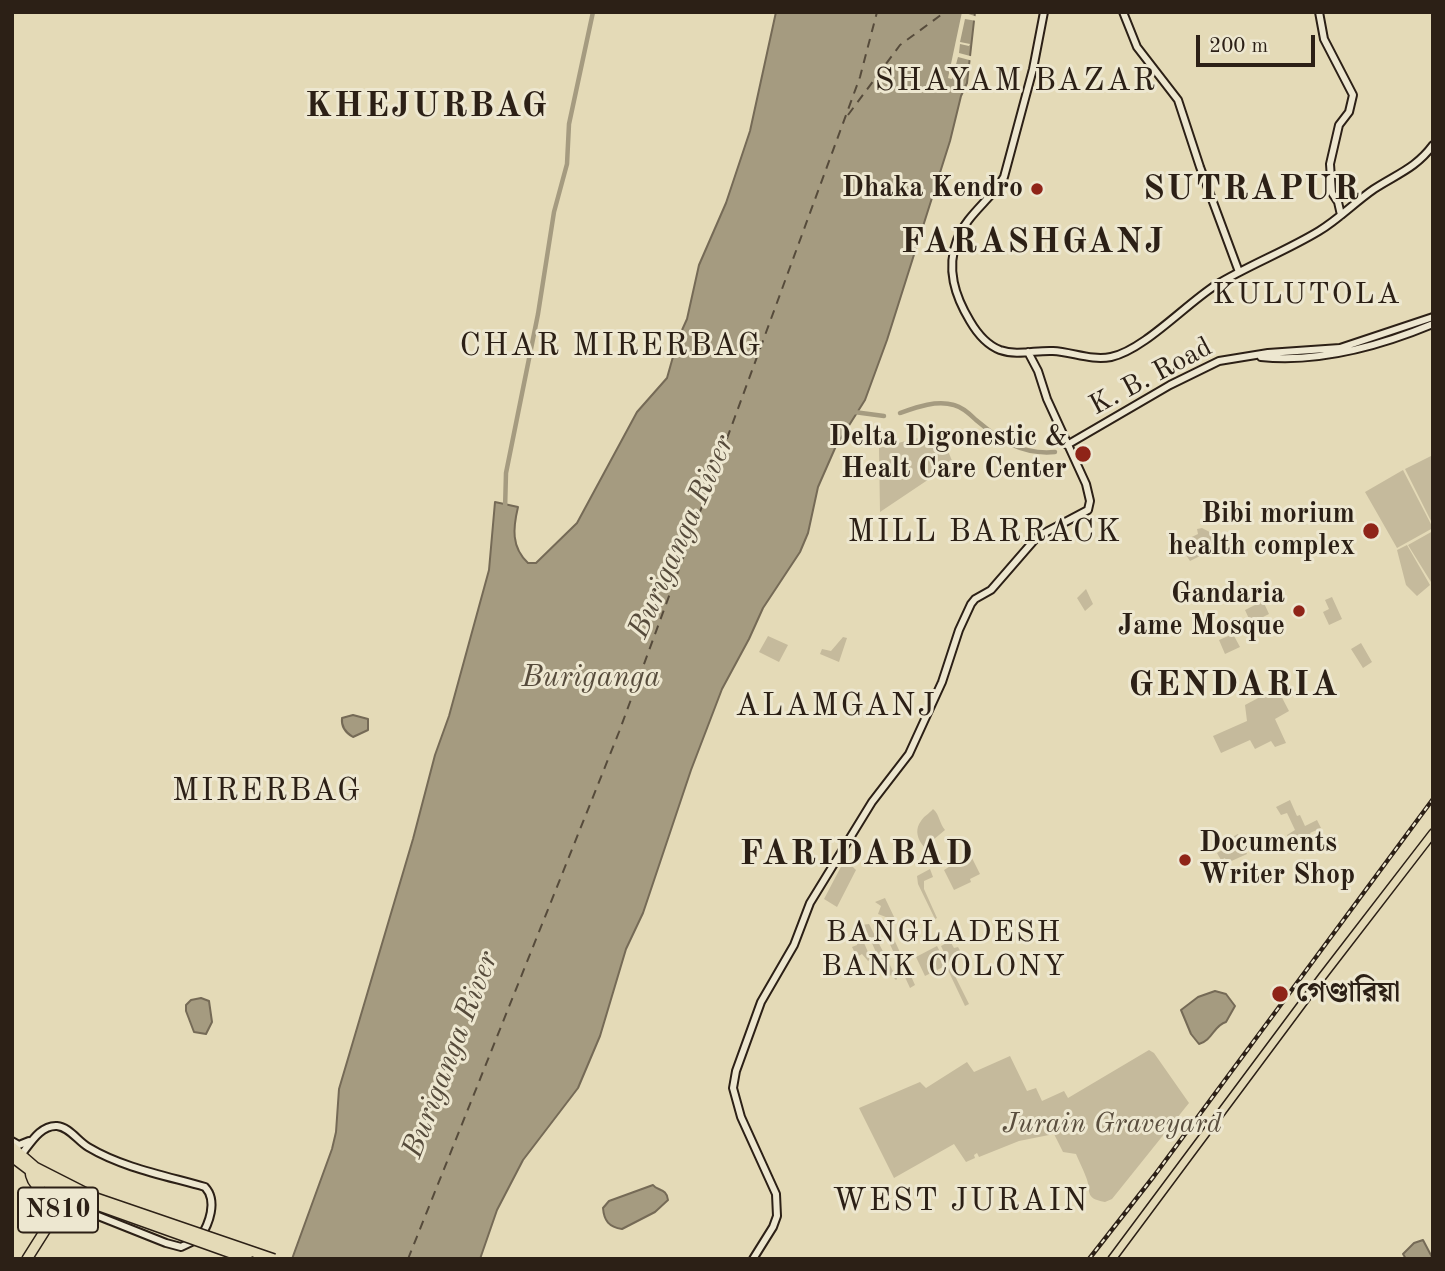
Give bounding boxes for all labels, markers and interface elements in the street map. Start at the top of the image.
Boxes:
scale bar [1200,21,1319,65]
text: 200 m [1209,36,1268,57]
district label: SHAYAM BAZAR [876,63,1156,101]
district label: KHEJURBAG [306,86,548,128]
district label: SUTRAPUR [1144,169,1360,211]
place label: Dhaka Kendro [842,172,1023,206]
marker: Dhaka Kendro [1029,181,1045,197]
district label: FARASHGANJ [902,222,1164,264]
district label: KULUTOLA [1213,277,1401,313]
district label: CHAR MIRERBAG [461,328,761,366]
street label: K. B. Road [1084,331,1218,423]
place label: Delta Digonestic & Healt Care Center [829,421,1067,487]
water label: Buriganga River [621,430,743,644]
marker: Delta Digonestic & Healt Care Center [1073,444,1093,464]
place label: Bibi morium health complex [1168,498,1355,564]
district label: MILL BARRACK [849,514,1121,552]
marker: Bibi morium health complex [1361,521,1381,541]
place label: Gandaria Jame Mosque [1118,578,1285,644]
marker: Gandaria Jame Mosque [1291,603,1307,619]
water label: Buriganga [522,660,660,696]
district label: GENDARIA [1129,665,1339,707]
district label: ALAMGANJ [736,688,936,726]
district label: MIRERBAG [173,773,361,811]
place label: Documents Writer Shop [1199,827,1355,893]
district label: FARIDABAD [741,834,973,876]
marker: Documents Writer Shop [1177,852,1193,868]
district label: BANGLADESH BANK COLONY [823,915,1065,986]
water label: Buriganga River [395,947,507,1163]
place label: গেণ্ডারিয়া [1296,977,1400,1011]
marker: গেণ্ডারিয়া [1270,984,1290,1004]
park label: Jurain Graveyard [1002,1108,1222,1142]
district label: WEST JURAIN [834,1183,1088,1221]
road number: N810 [18,1188,98,1232]

